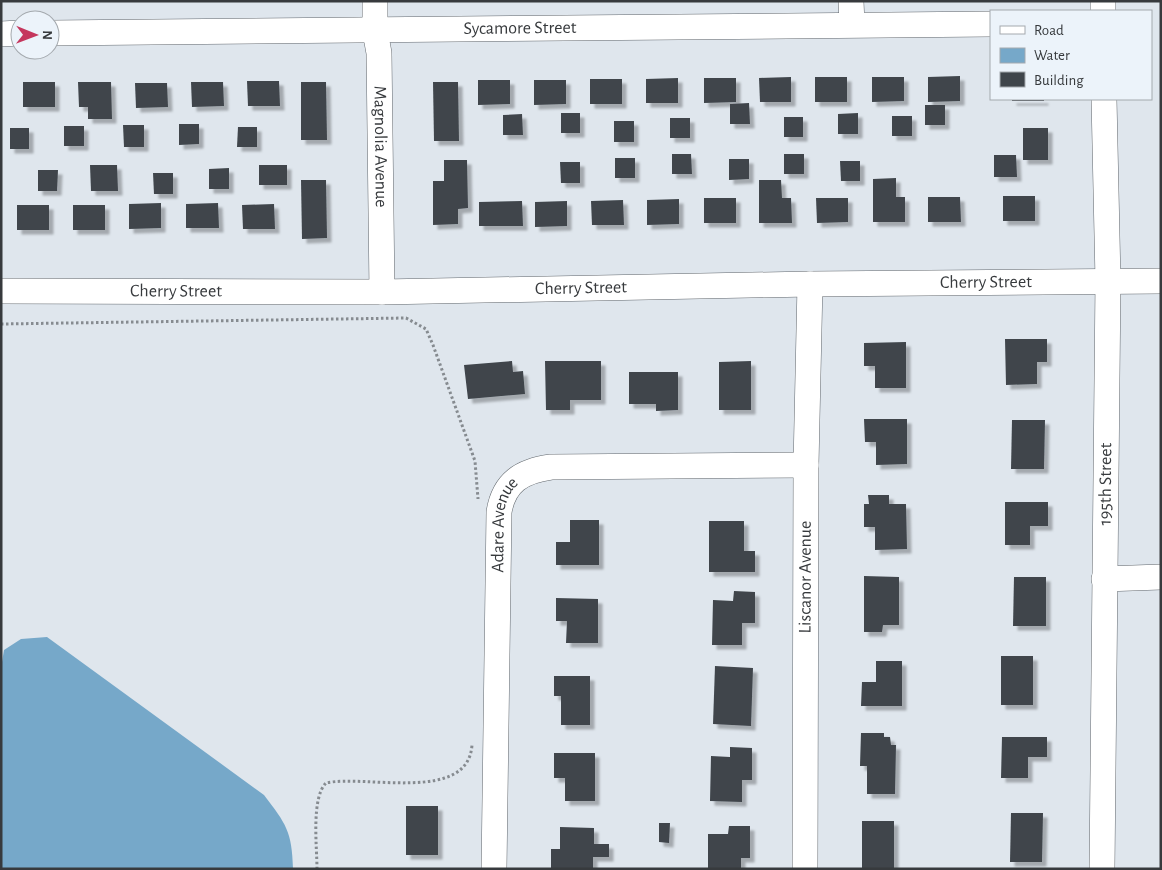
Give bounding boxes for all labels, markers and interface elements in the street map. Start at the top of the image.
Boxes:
north arrow [10,10,60,60]
legend [990,10,1152,100]
street label: Sycamore Street [463,19,577,38]
text: Road [1034,23,1064,38]
text: N [40,30,54,40]
text: Water [1034,48,1070,63]
text: Building [1034,73,1084,88]
street label: Magnolia Avenue [370,86,390,208]
street label: Cherry Street [940,273,1032,292]
street label: Cherry Street [535,278,627,298]
street label: Cherry Street [130,282,222,301]
street label: 195th Street [1097,442,1115,525]
street label: Adare Avenue [489,474,522,573]
street label: Liscanor Avenue [797,521,815,633]

